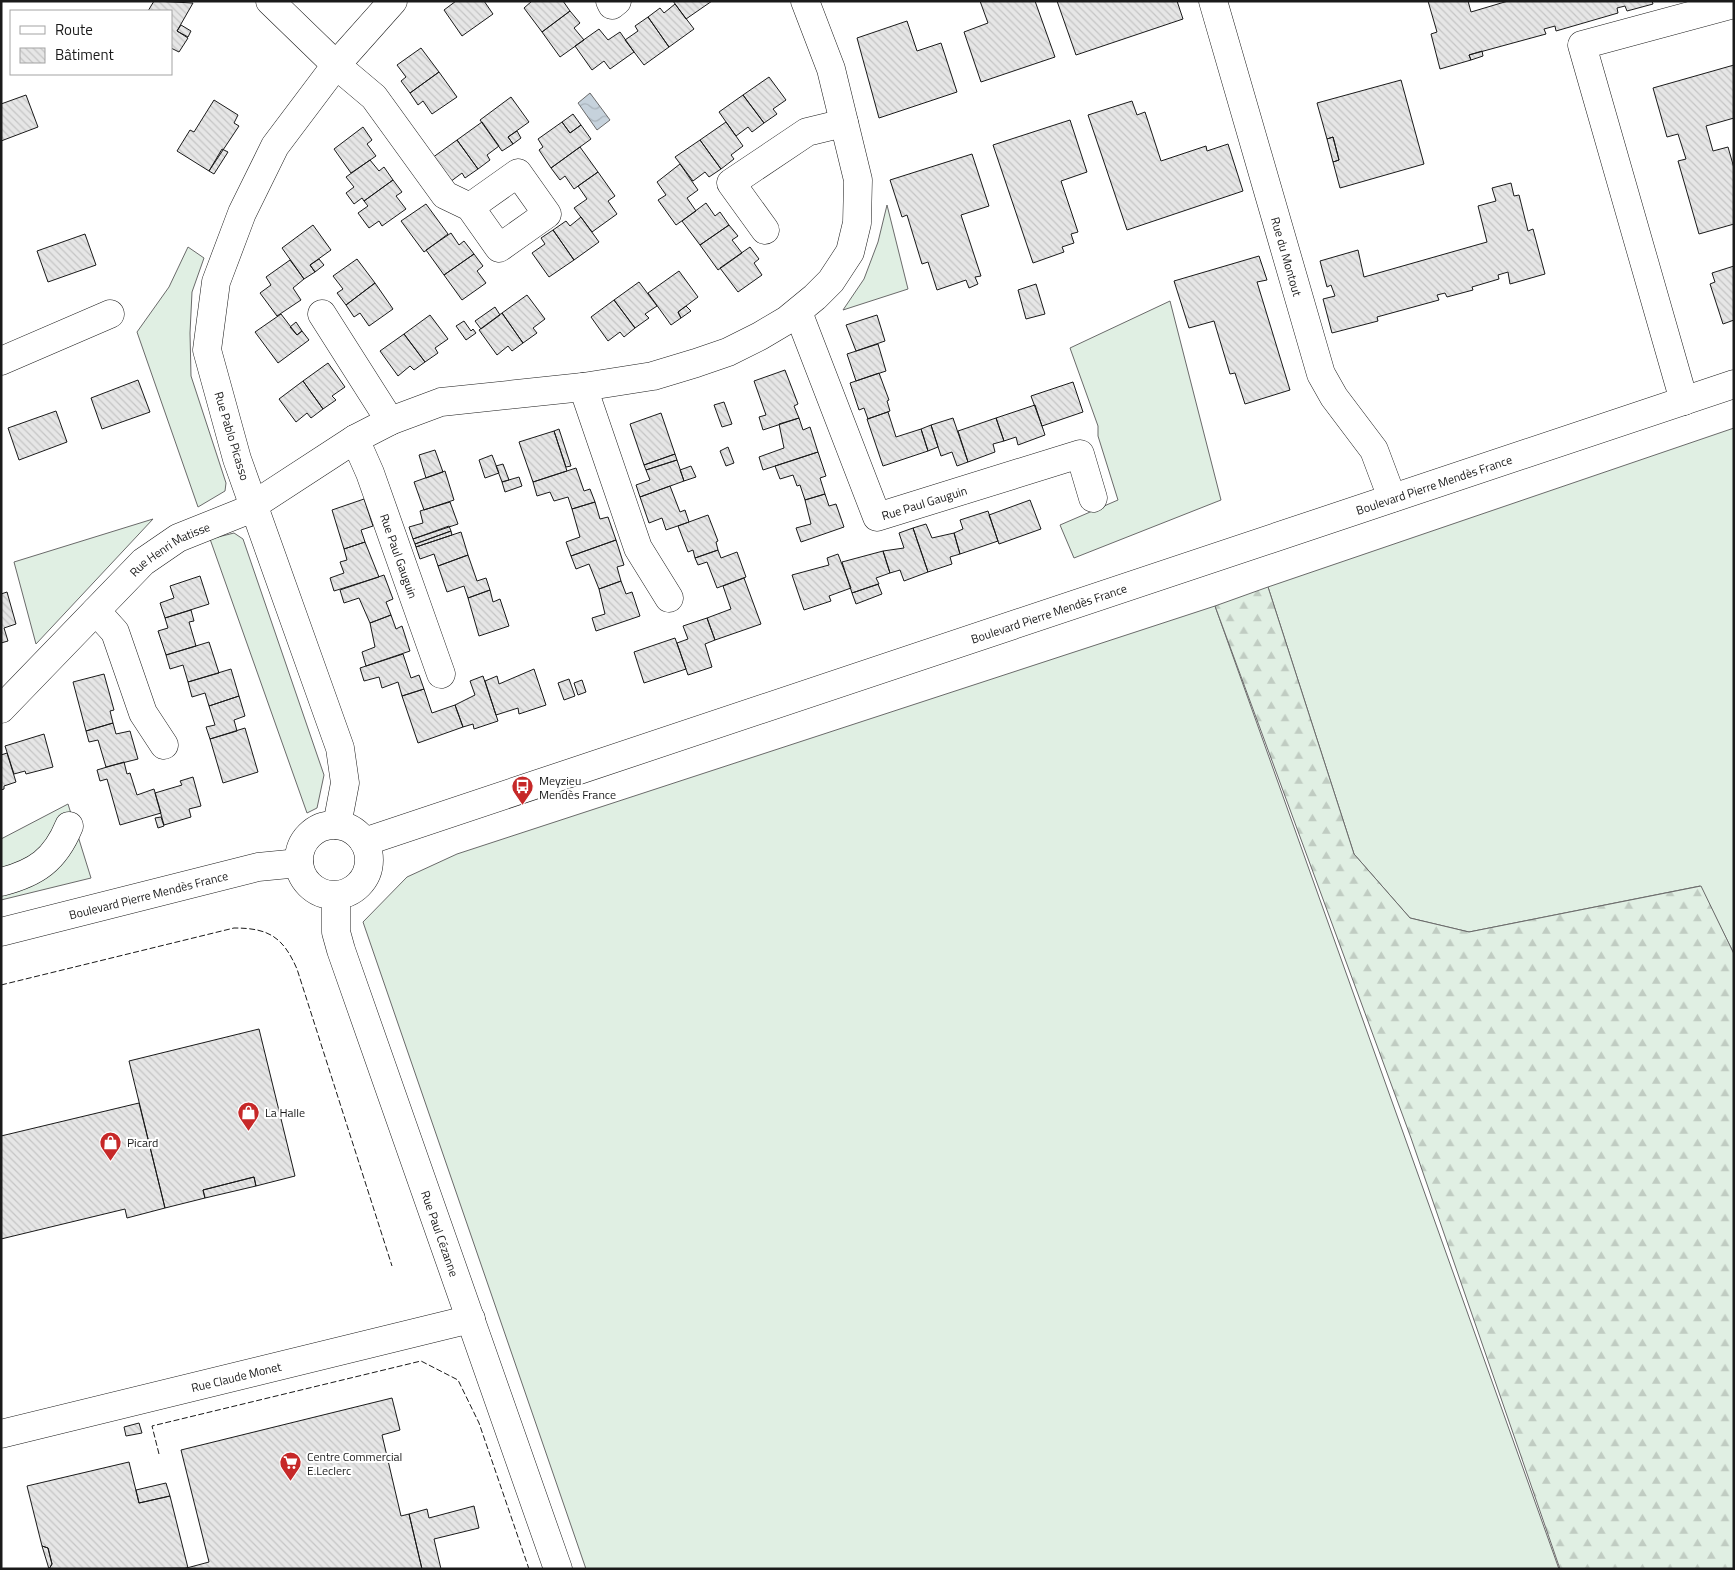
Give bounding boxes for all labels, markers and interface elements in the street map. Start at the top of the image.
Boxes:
legend [10,10,172,75]
text: Route [55,18,93,41]
text: Bâtiment [55,43,114,66]
street label: Rue du Montout [1266,215,1308,299]
street label: Rue Pablo Picasso [209,389,255,483]
street label: Boulevard Pierre Mendès France [1353,449,1514,519]
street label: Rue Paul Gauguin [879,480,969,525]
street label: Rue Paul Gauguin [376,511,423,601]
street label: Rue Henri Matisse [125,517,213,581]
street label: Boulevard Pierre Mendès France [968,578,1129,648]
place label: Meyzieu Mendès France [539,771,616,804]
bus stop icon: Meyzieu Mendès France [511,775,535,806]
street label: Boulevard Pierre Mendès France [67,865,230,924]
shop icon: La Halle [237,1100,261,1131]
place label: La Halle [265,1103,305,1122]
shop icon: Picard [99,1130,123,1161]
place label: Picard [127,1133,158,1152]
street label: Rue Paul Cézanne [416,1188,464,1279]
street label: Rue Claude Monet [189,1356,284,1397]
place label: Centre Commercial E.Leclerc [307,1447,402,1480]
supermarket icon: Centre Commercial E.Leclerc [279,1451,303,1482]

